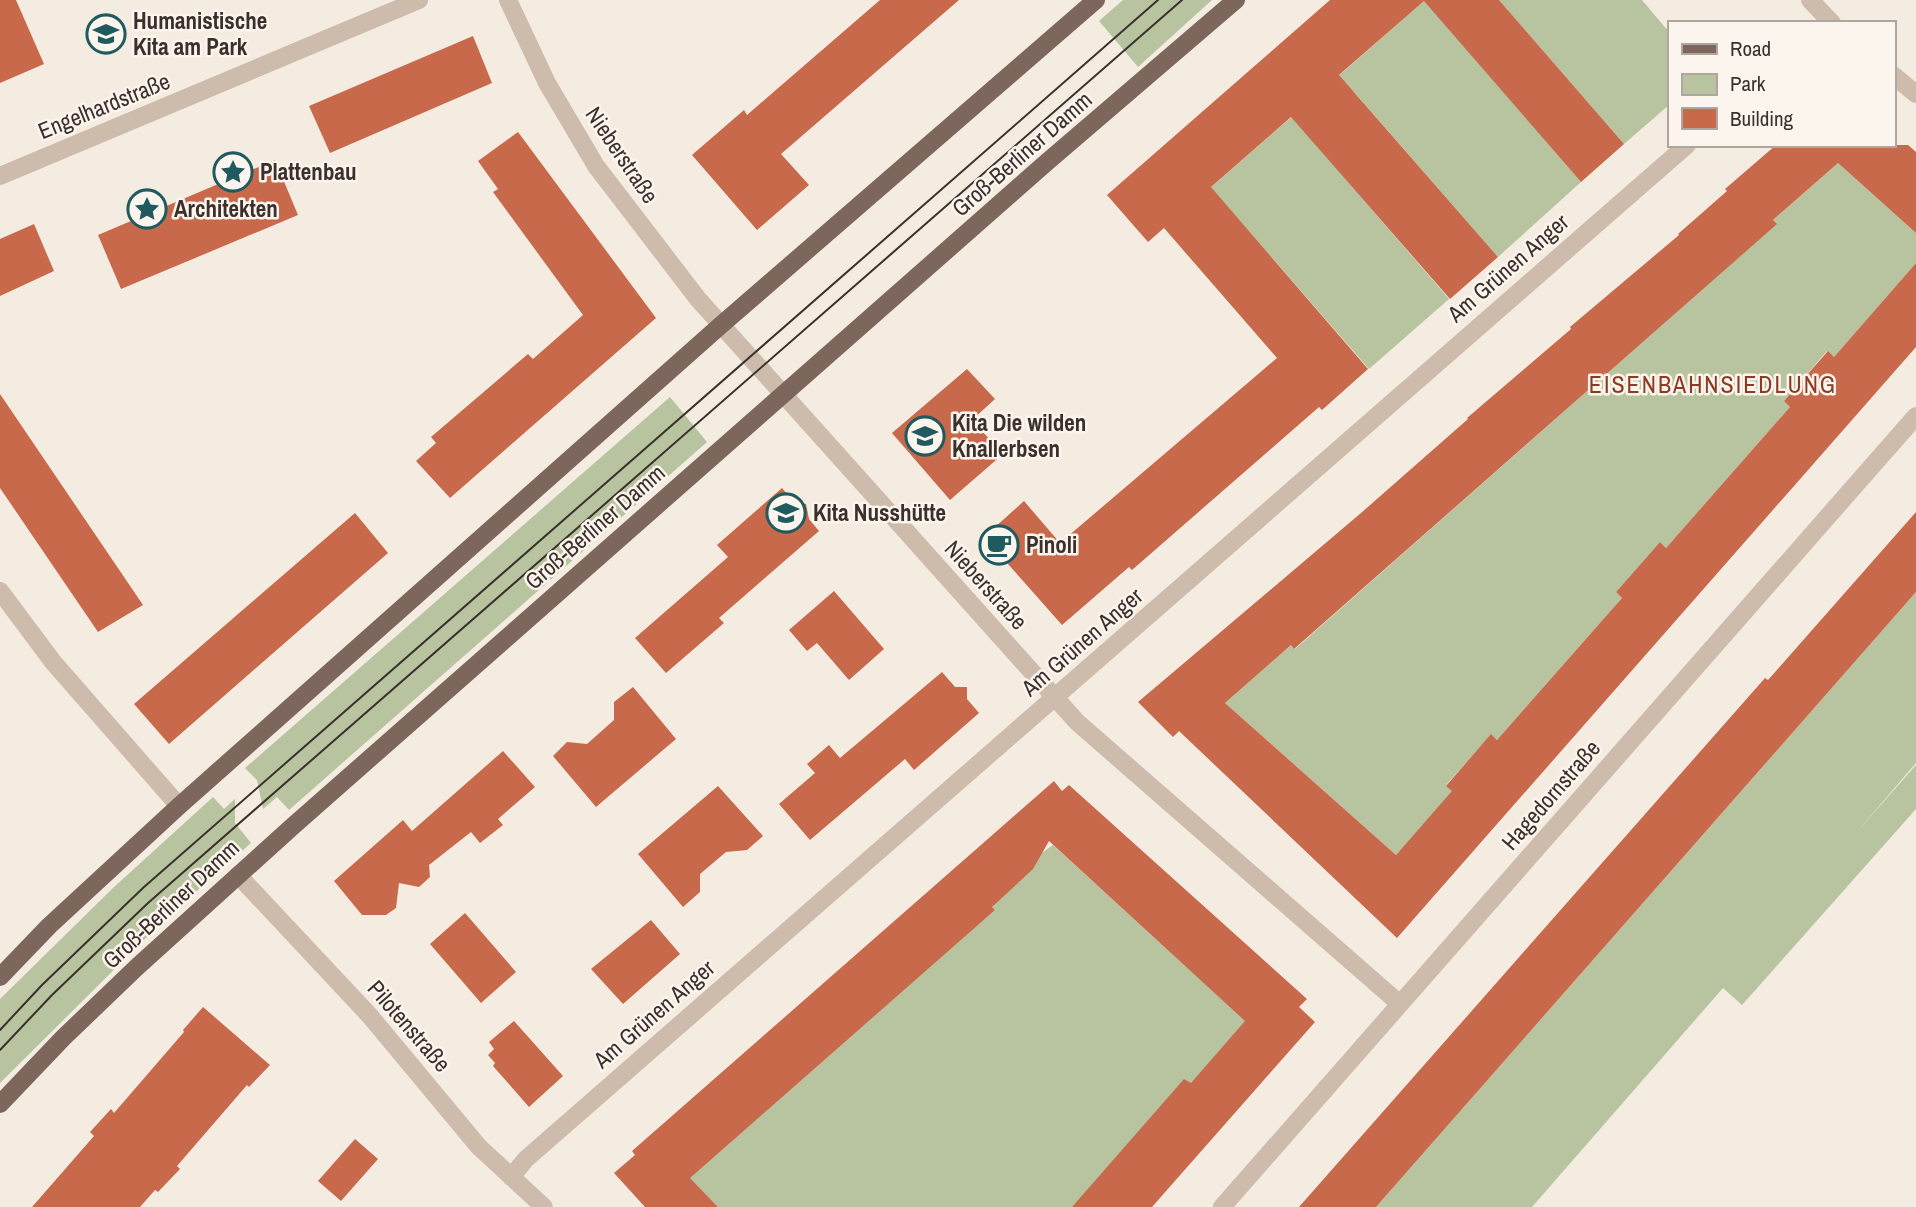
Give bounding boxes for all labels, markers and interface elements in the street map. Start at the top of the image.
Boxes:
place label: Humanistische Kita am Park [133,5,267,62]
school or university icon: Humanistische Kita am Park [85,13,127,55]
legend [1668,21,1895,147]
text: Road [1730,34,1771,63]
street label: Engelhardstraße [33,65,174,146]
text: Park [1730,69,1766,98]
street label: Groß-Berliner Damm [945,84,1098,223]
street label: Nieberstraße [579,100,666,209]
text: Building [1730,104,1794,133]
place icon: Plattenbau [212,151,254,193]
place label: Plattenbau [260,156,356,187]
place icon: Architekten [126,188,168,230]
place label: Architekten [174,193,278,224]
street label: Am Grünen Anger [1440,206,1575,330]
district label: EISENBAHNSIEDLUNG [1589,368,1837,400]
place label: Kita Die wilden Knallerbsen [952,407,1086,464]
school or university icon: Kita Die wilden Knallerbsen [904,415,946,457]
street label: Groß-Berliner Damm [518,457,671,596]
school or university icon: Kita Nusshütte [765,492,807,534]
place label: Kita Nusshütte [813,497,946,528]
cafe icon: Pinoli [978,524,1020,566]
place label: Pinoli [1026,529,1077,560]
street label: Nieberstraße [938,533,1035,636]
street label: Am Grünen Anger [1014,580,1149,704]
street label: Hagedornstraße [1494,733,1607,856]
street label: Groß-Berliner Damm [96,832,246,975]
street label: Am Grünen Anger [586,952,721,1076]
street label: Pilotenstraße [361,973,458,1078]

